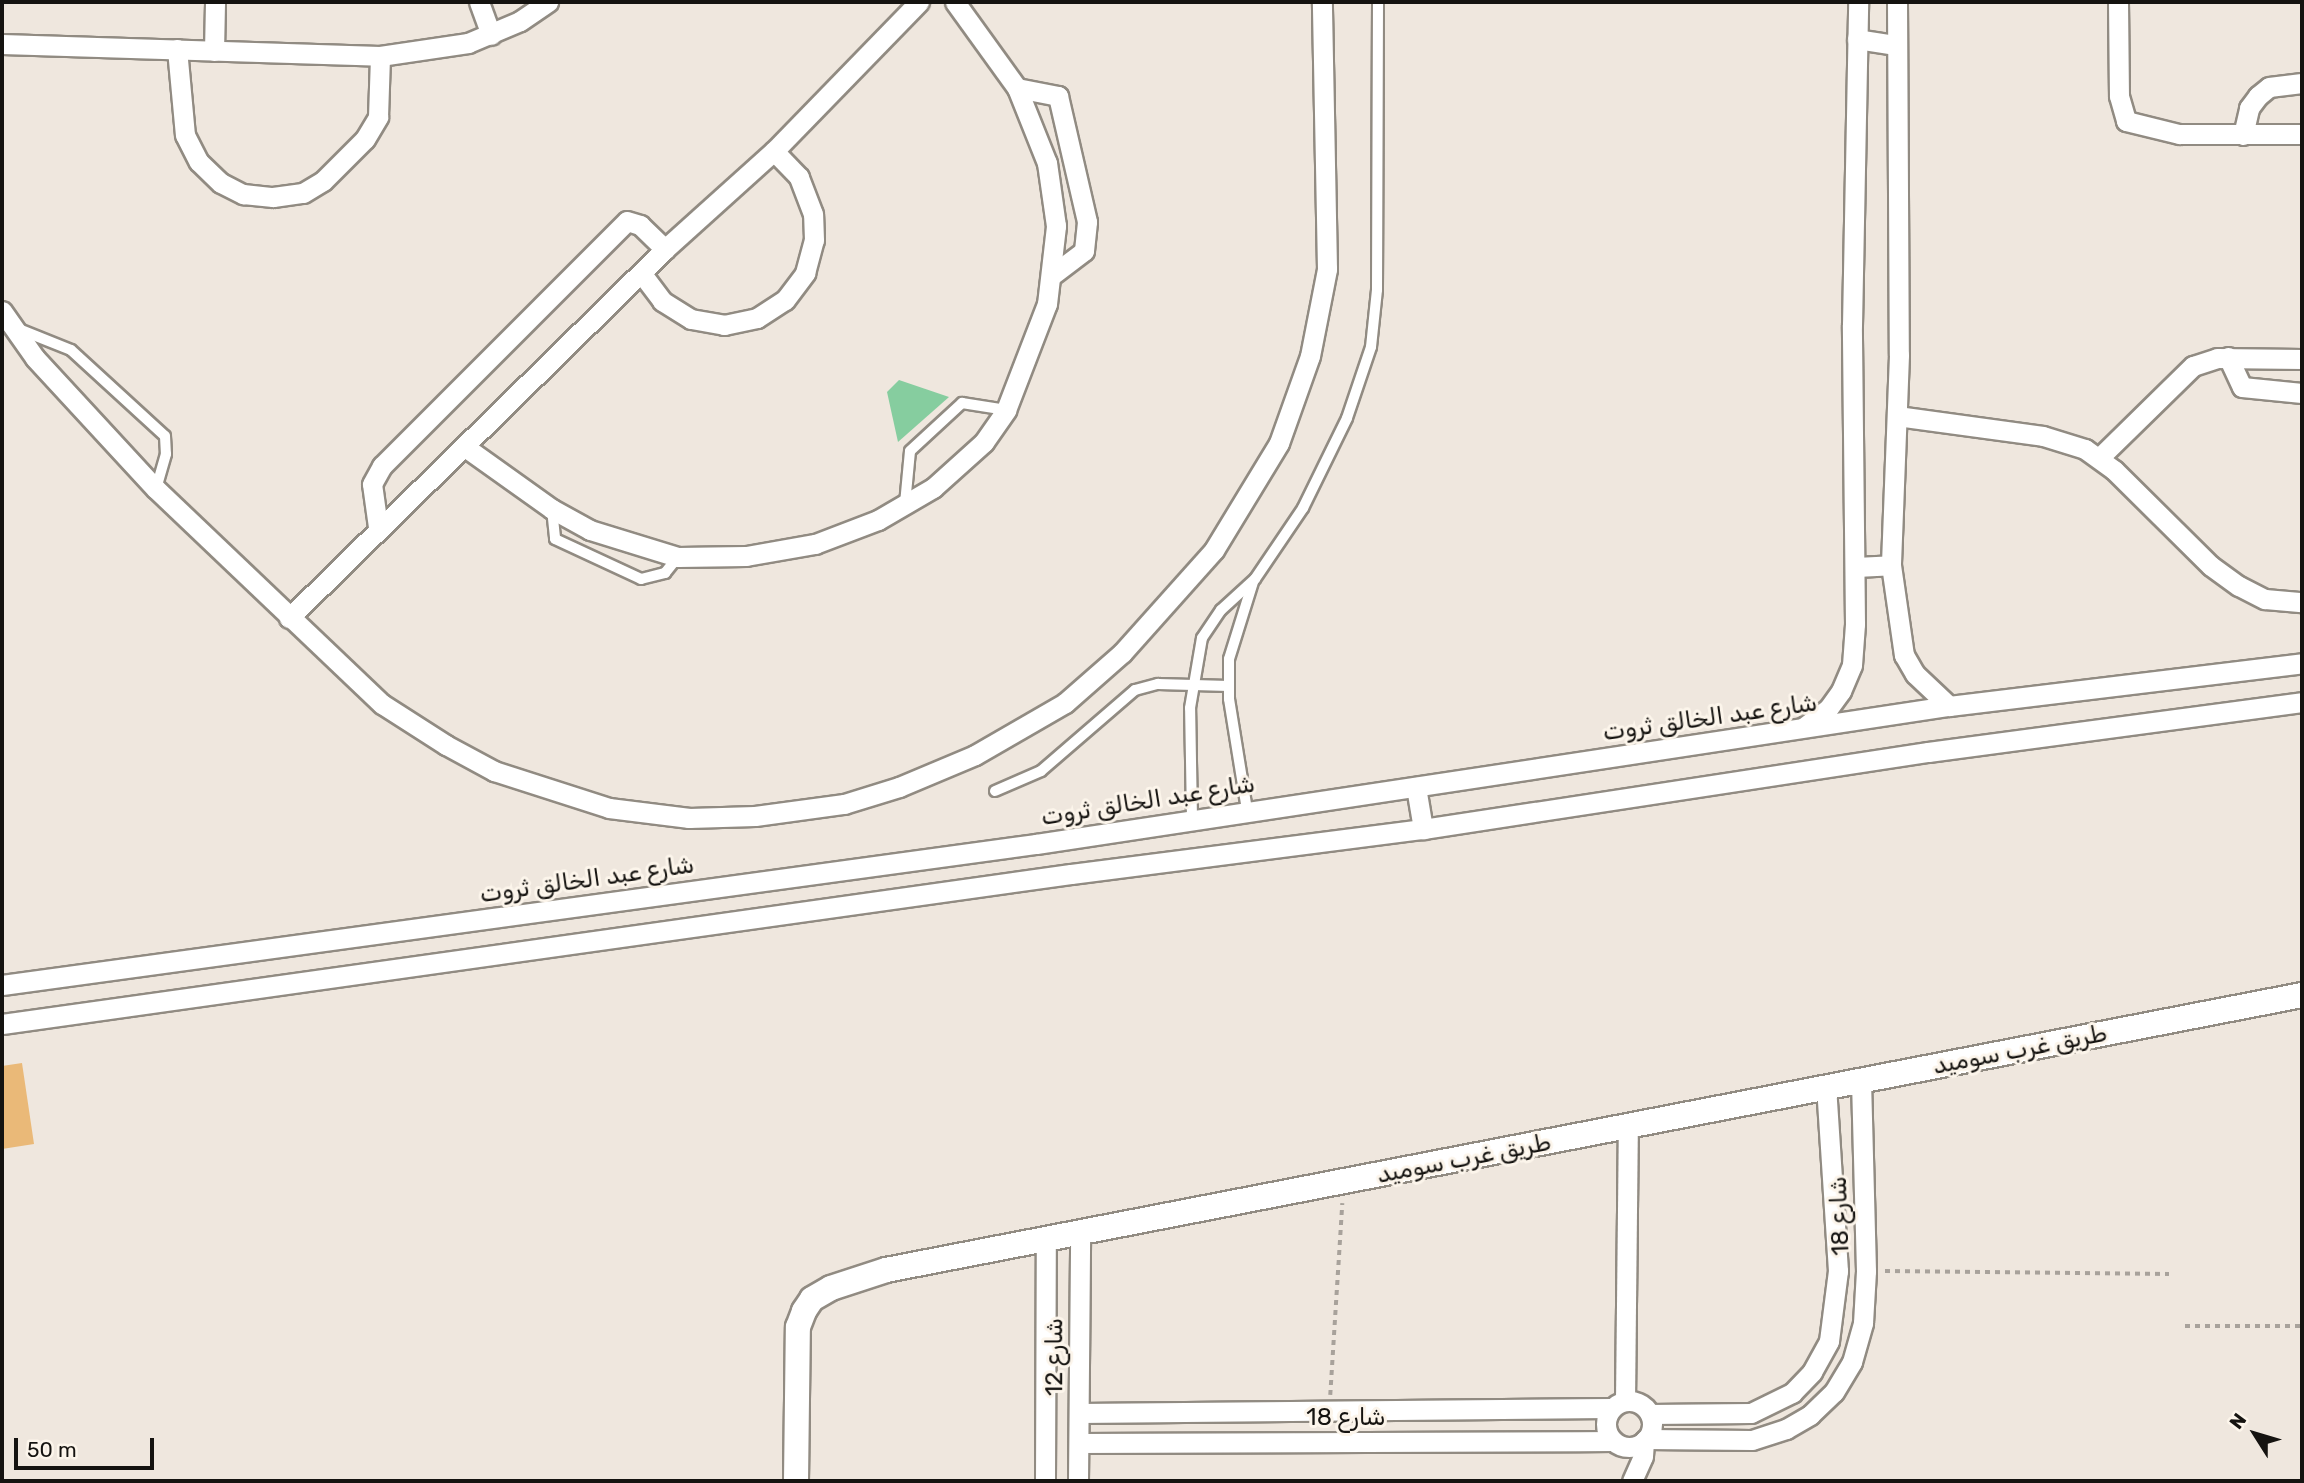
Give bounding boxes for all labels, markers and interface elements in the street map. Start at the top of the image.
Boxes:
street label: شارع عبد الخالق ثروت [1601,689,1819,747]
street label: شارع عبد الخالق ثروت [1039,770,1257,832]
street label: شارع عبد الخالق ثروت [478,851,696,909]
street label: طريق غرب سوميد [1930,1019,2110,1081]
street label: طريق غرب سوميد [1374,1128,1554,1190]
street label: شارع 18 [1824,1176,1856,1256]
street label: شارع 12 [1041,1318,1069,1396]
north arrow [2220,1399,2290,1469]
street label: شارع 18 [1306,1404,1386,1432]
text: N [2225,1409,2251,1433]
scale bar [18,1424,158,1468]
text: 50 m [27,1437,77,1462]

